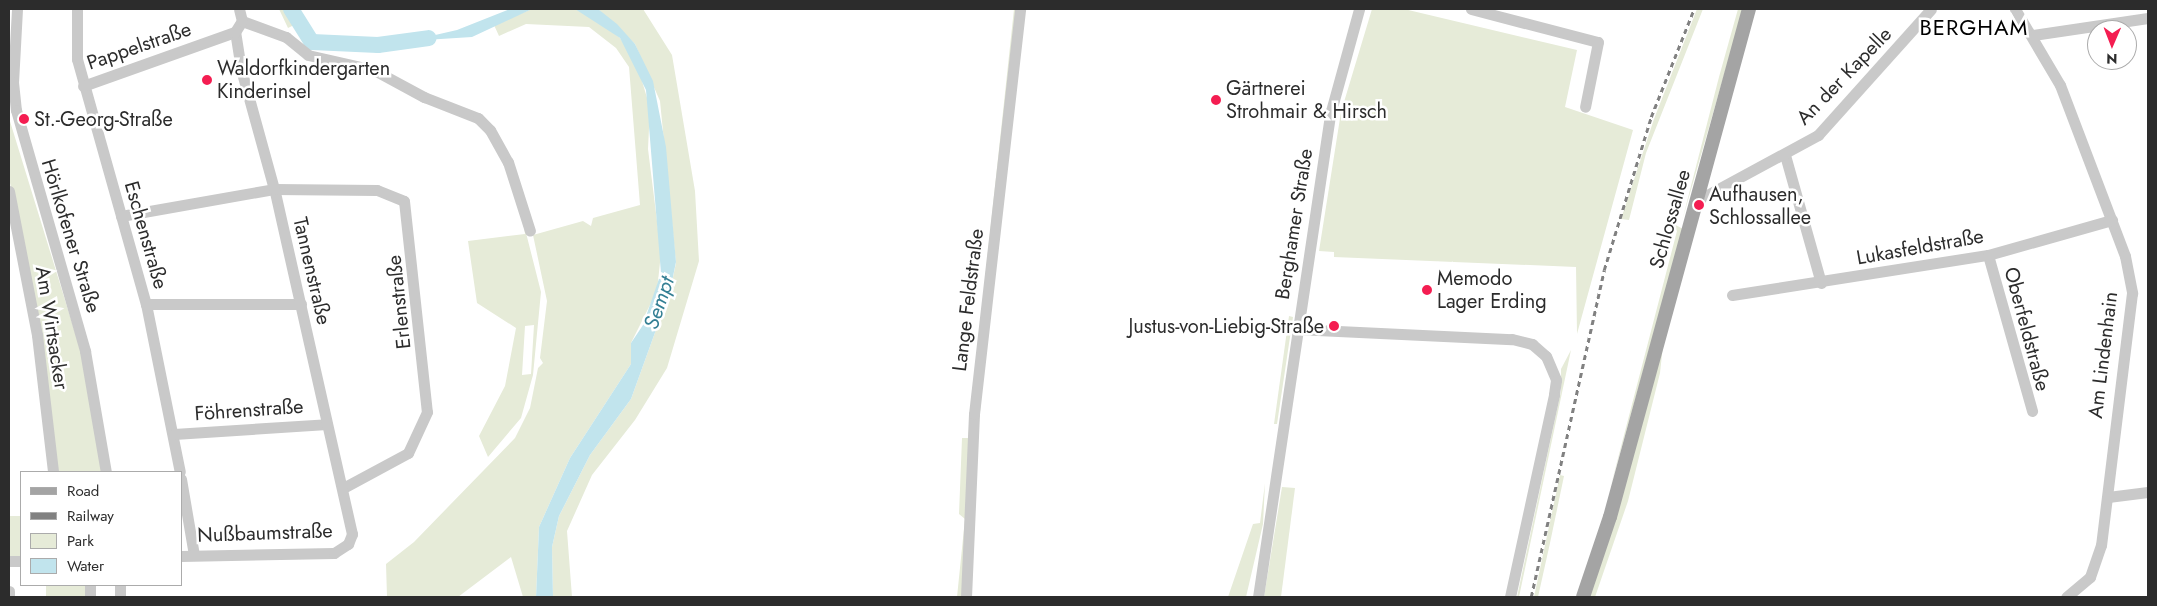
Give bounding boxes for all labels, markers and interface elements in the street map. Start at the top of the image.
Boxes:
district label: BERGHAM [1919,15,2029,41]
street label: Pappelstraße [84,17,194,75]
north arrow [2087,20,2137,70]
street label: An der Kapelle [1791,22,1897,130]
text: N [2106,49,2117,69]
place label: Waldorfkindergarten Kinderinsel [217,56,390,103]
marker: Waldorfkindergarten Kinderinsel [201,74,213,86]
place label: Gärtnerei Strohmair & Hirsch [1226,76,1387,123]
marker: Gärtnerei Strohmair & Hirsch [1210,94,1222,106]
place label: St.-Georg-Straße [34,107,173,131]
marker: St.-Georg-Straße [18,113,30,125]
street label: Berghamer Straße [1270,147,1318,301]
street label: Hörlkofener Straße [36,156,106,316]
street label: Schlossallee [1644,167,1696,271]
street label: Eschenstraße [119,178,173,292]
place label: Aufhausen, Schlossallee [1709,182,1811,229]
marker: Aufhausen, Schlossallee [1693,199,1705,211]
street label: Tannenstraße [288,215,336,327]
street label: Lukasfeldstraße [1855,224,1985,270]
street label: Lange Feldstraße [947,227,989,373]
street label: Erlenstraße [382,254,416,350]
street label: Oberfeldstraße [1999,264,2055,394]
street label: Am Wirtsacker [30,265,74,391]
place label: Memodo Lager Erding [1437,266,1547,313]
water label: Sempt [638,273,680,333]
marker: Memodo Lager Erding [1421,284,1433,296]
street label: Am Lindenhain [2083,290,2123,420]
place label: Justus-von-Liebig-Straße [1128,314,1324,338]
marker: Justus-von-Liebig-Straße [1328,320,1340,332]
street label: Föhrenstraße [194,394,304,426]
legend [20,471,182,586]
text: Road [67,480,99,502]
text: Railway [67,505,114,527]
street label: Nußbaumstraße [197,519,333,547]
text: Park [67,530,94,552]
text: Water [67,555,104,577]

